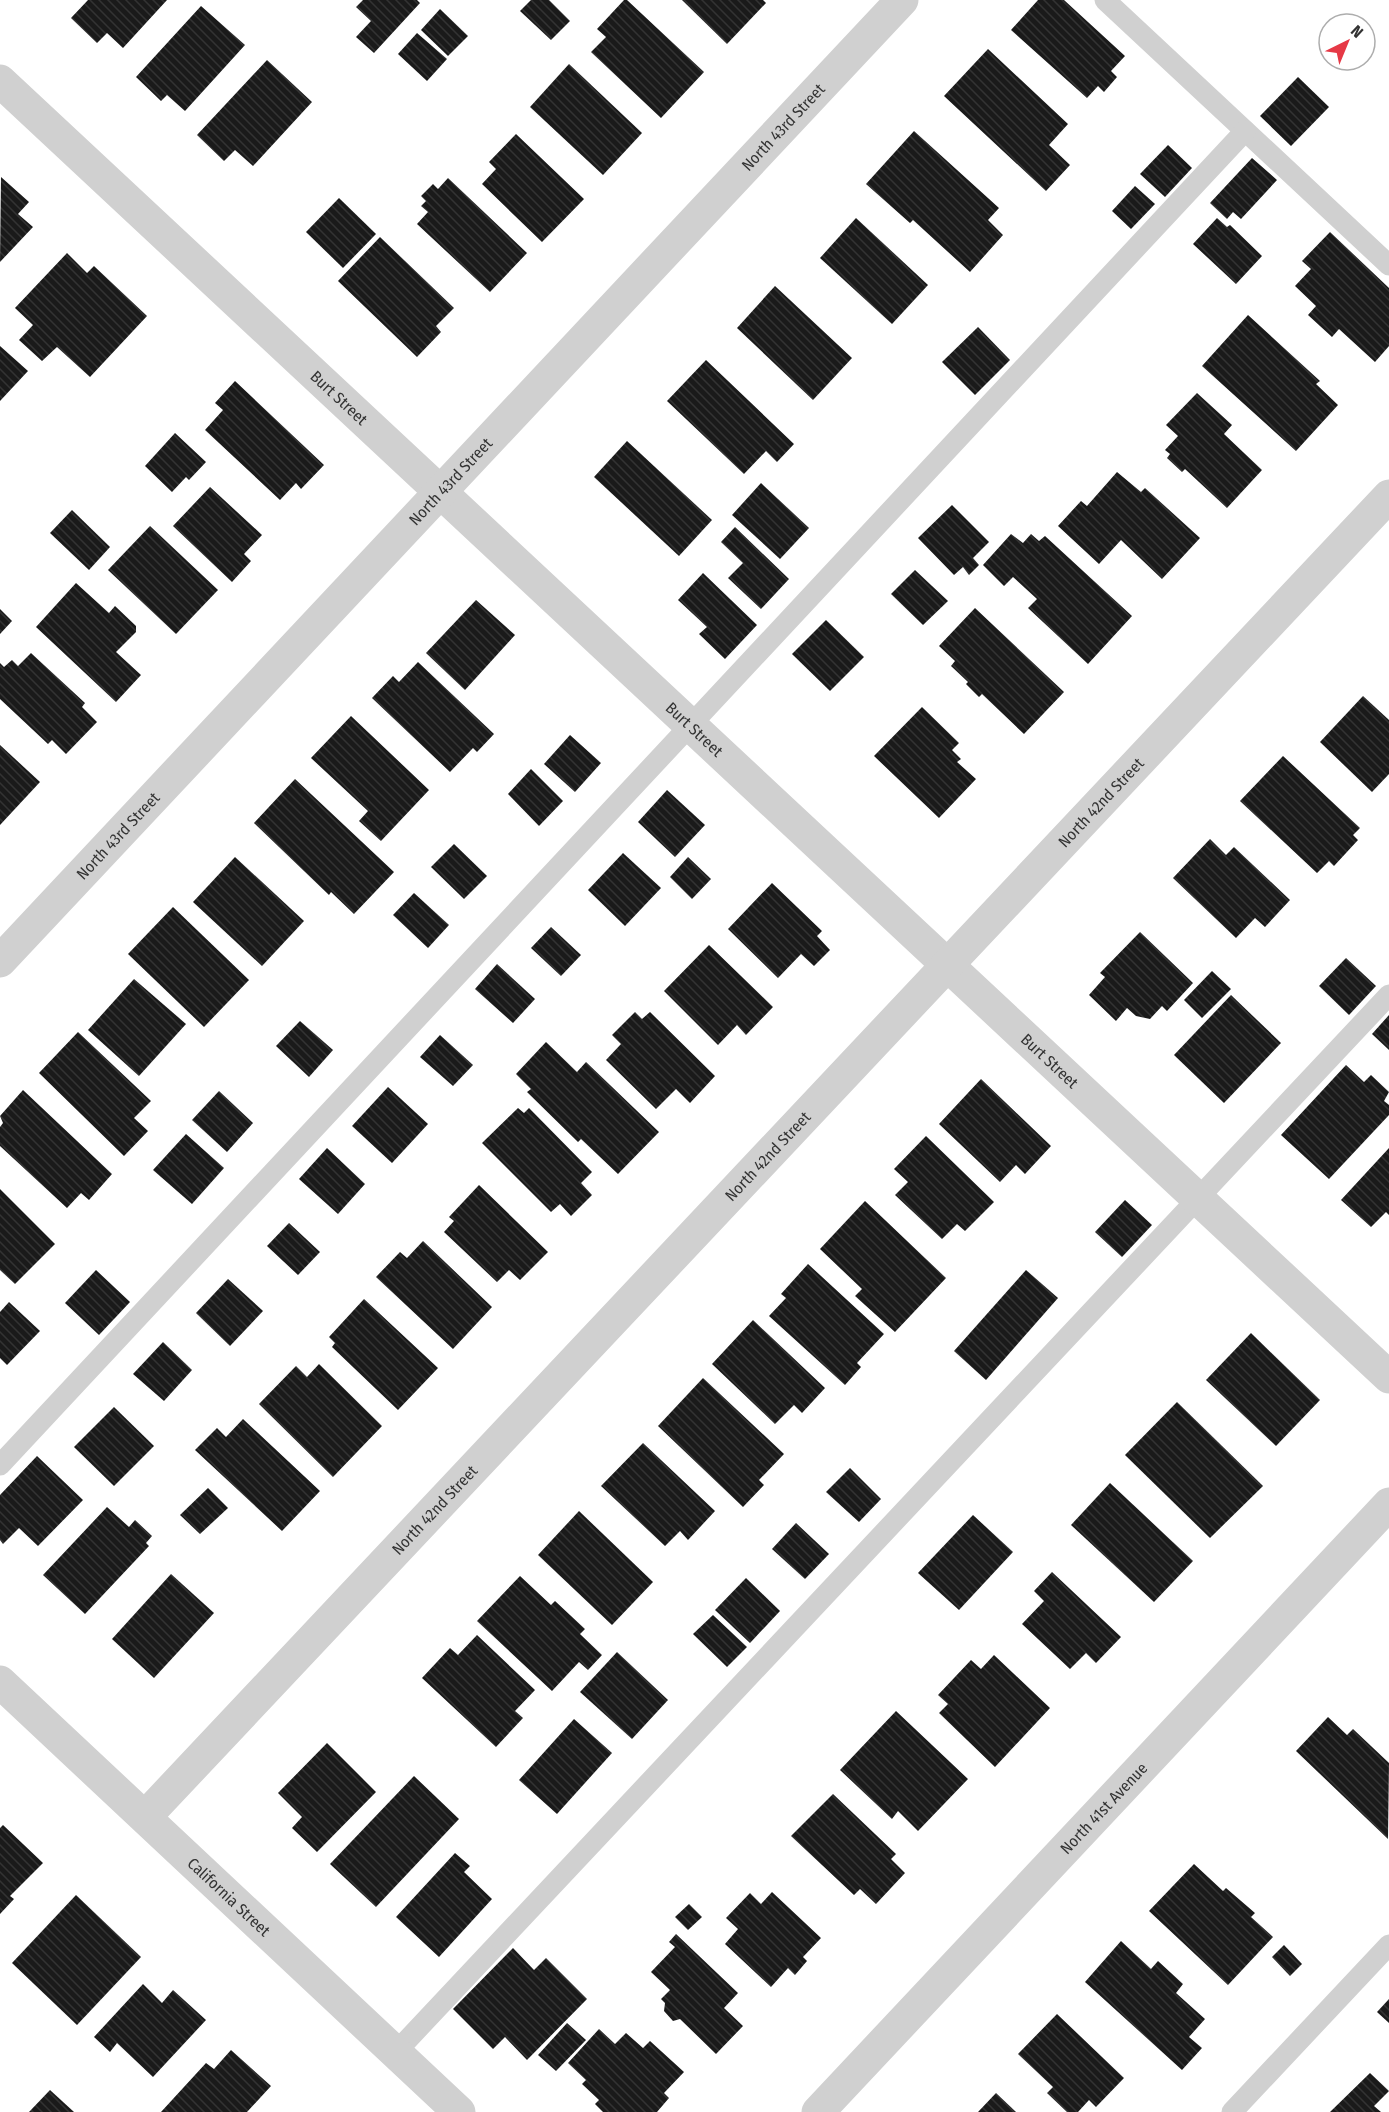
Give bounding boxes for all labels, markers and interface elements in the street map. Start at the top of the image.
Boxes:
north arrow [1317,12,1377,72]
text: N [1347,21,1367,42]
street label: North 43rd Street [738,79,829,175]
street label: Burt Street [306,367,372,430]
street label: North 43rd Street [405,433,497,529]
street label: Burt Street [662,698,727,761]
street label: North 42nd Street [1054,753,1148,851]
street label: North 43rd Street [73,788,164,884]
street label: Burt Street [1017,1030,1083,1093]
street label: North 42nd Street [721,1107,815,1205]
street label: North 42nd Street [388,1461,482,1559]
street label: North 41st Avenue [1056,1759,1151,1858]
street label: California Street [184,1854,275,1941]

